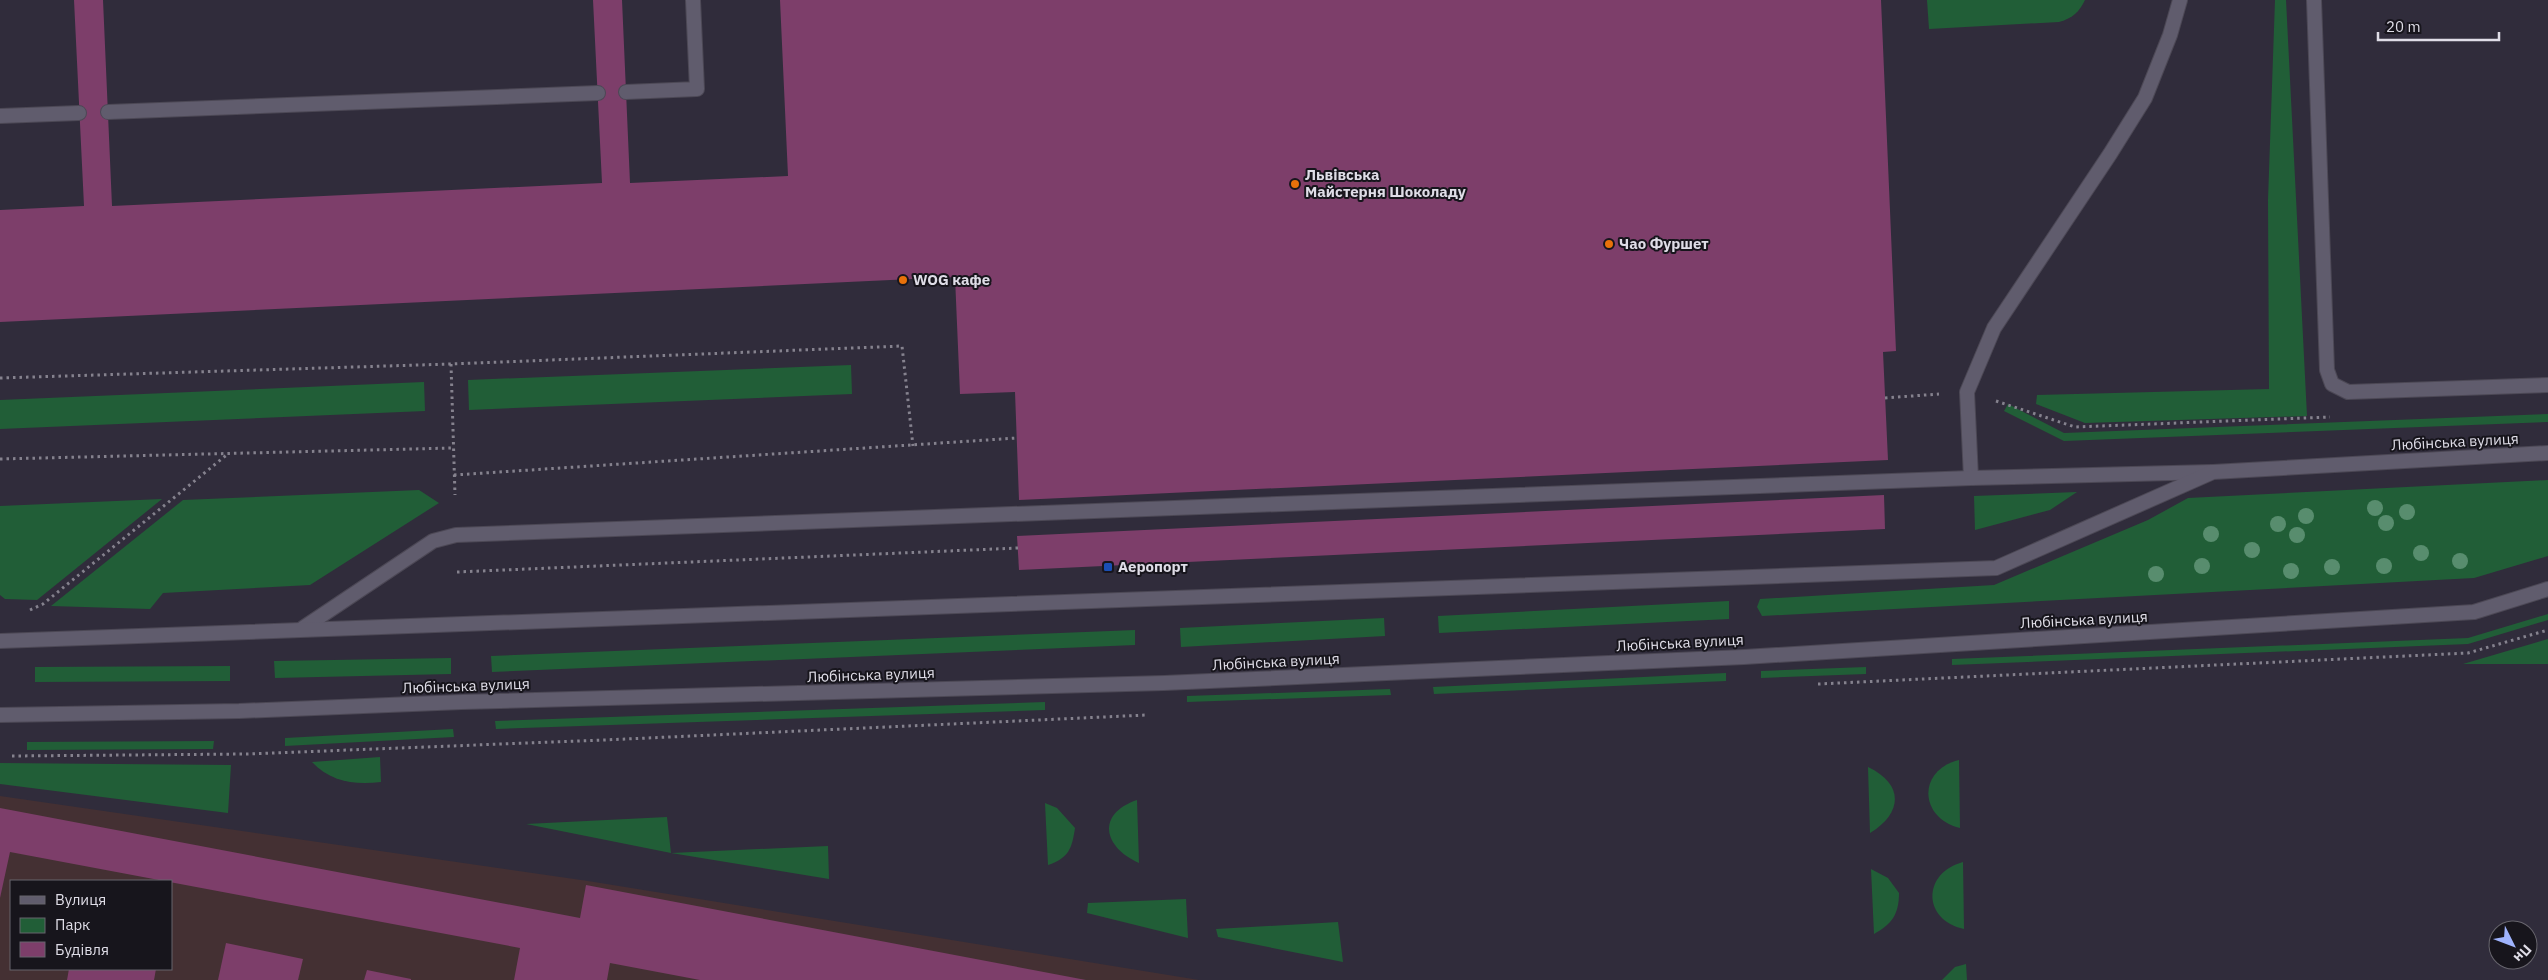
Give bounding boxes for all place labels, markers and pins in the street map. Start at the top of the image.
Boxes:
place label: Львівська Майстерня Шоколаду [1305,165,1466,201]
marker: Львівська Майстерня Шоколаду [1289,178,1301,190]
place label: Чао Фуршет [1619,234,1709,253]
marker: Чао Фуршет [1603,238,1615,250]
place label: WOG кафе [913,270,990,289]
marker: WOG кафе [897,274,909,286]
place label: Аеропорт [1118,557,1189,576]
marker: Аеропорт [1102,561,1114,573]

